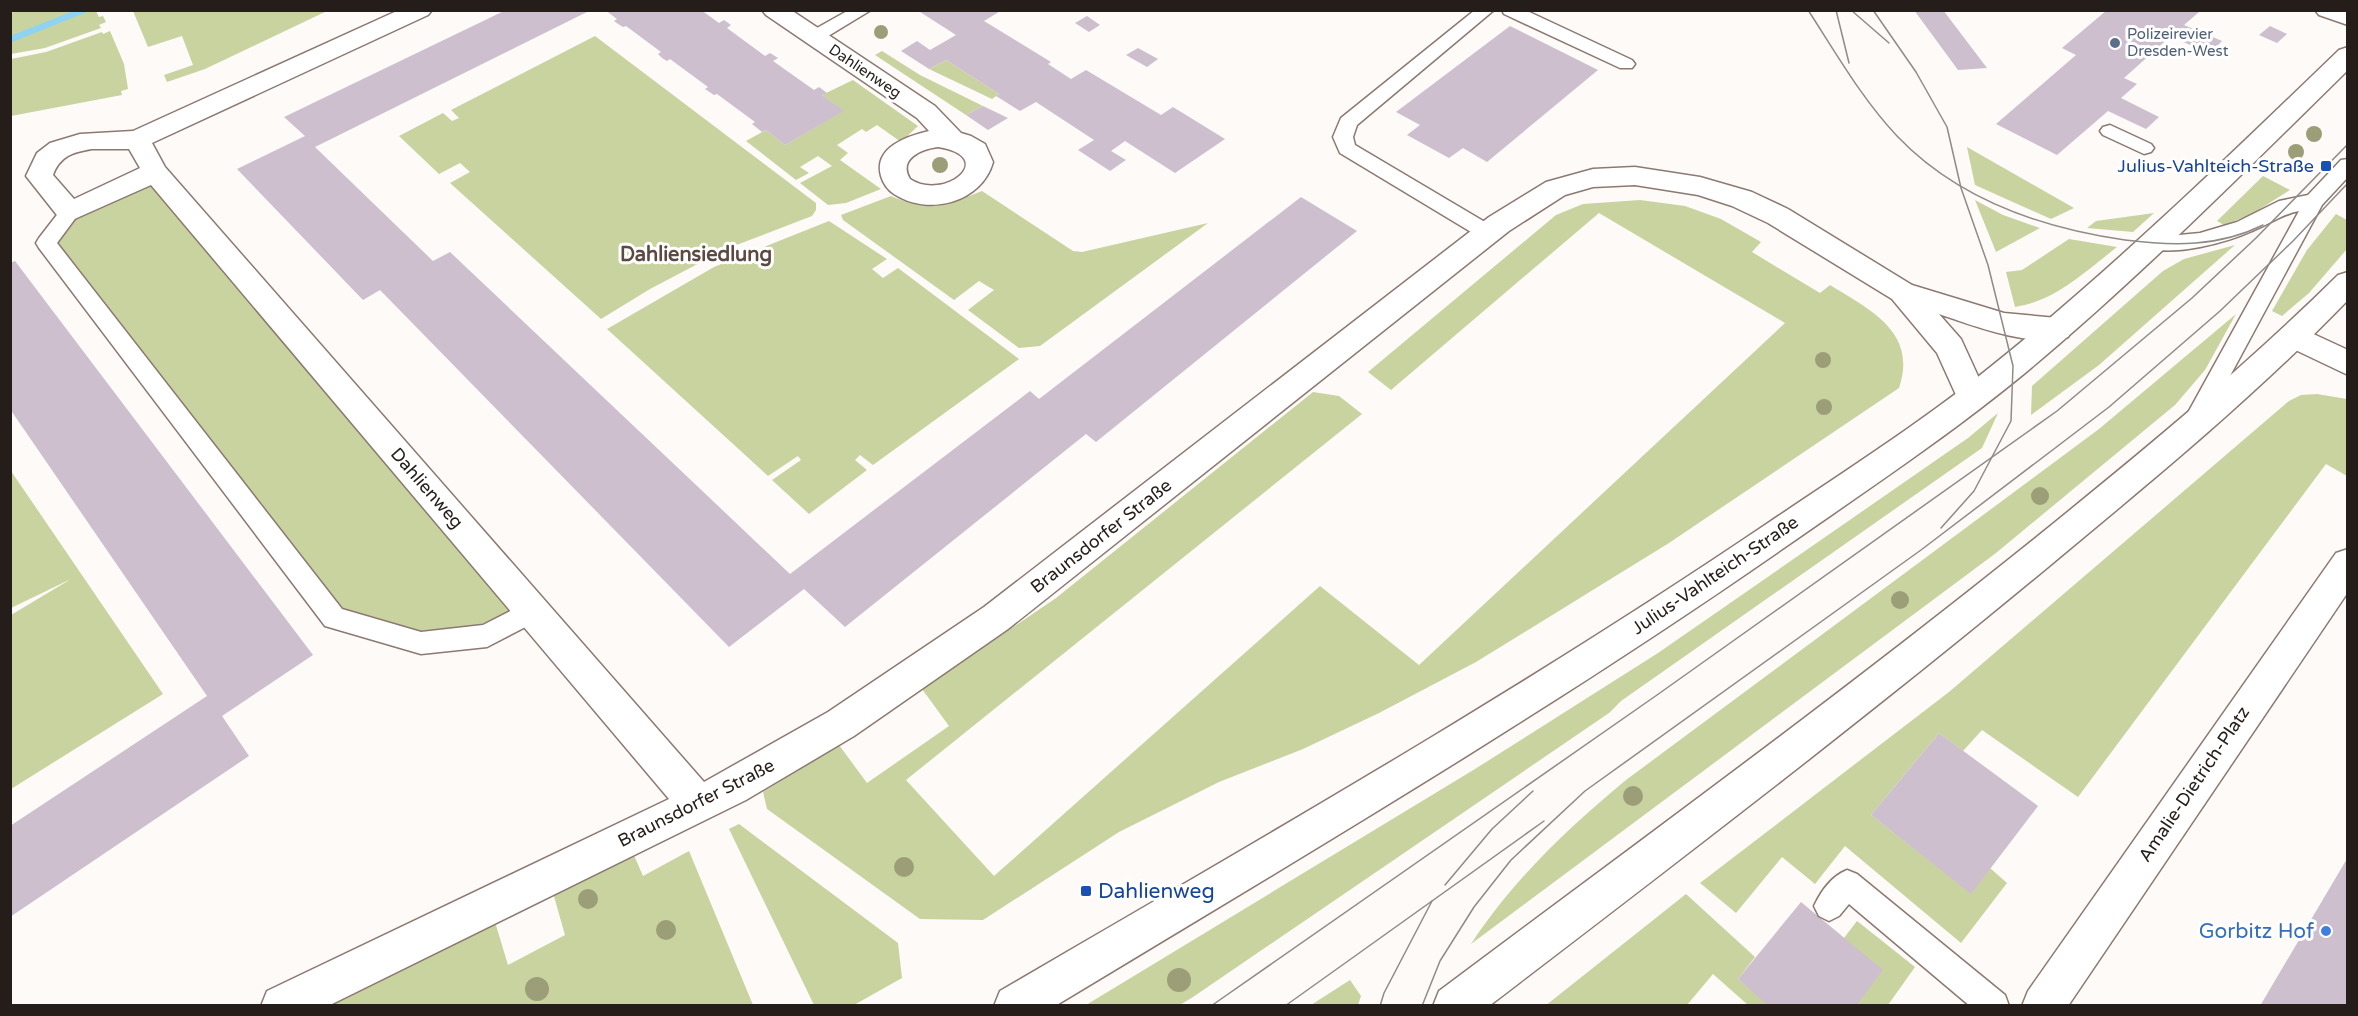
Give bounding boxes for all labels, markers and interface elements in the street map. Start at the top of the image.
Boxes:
place label: Polizeirevier Dresden-West [2127,25,2229,60]
marker: Polizeirevier Dresden-West [2108,36,2122,50]
street label: Dahlienweg [825,40,905,102]
place label: Julius-Vahlteich-Straße [2118,155,2314,177]
marker: Julius-Vahlteich-Straße [2319,159,2333,173]
district label: Dahliensiedlung [620,243,772,267]
street label: Dahlienweg [386,443,468,533]
street label: Braunsdorfer Straße [1026,474,1176,598]
street label: Julius-Vahlteich-Straße [1627,511,1803,639]
street label: Amalie-Dietrich-Platz [2134,702,2254,866]
street label: Braunsdorfer Straße [614,754,778,852]
place label: Dahlienweg [1098,879,1215,904]
marker: Dahlienweg [1079,884,1093,898]
place label: Gorbitz Hof [2199,919,2314,944]
marker: Gorbitz Hof [2319,924,2333,938]

